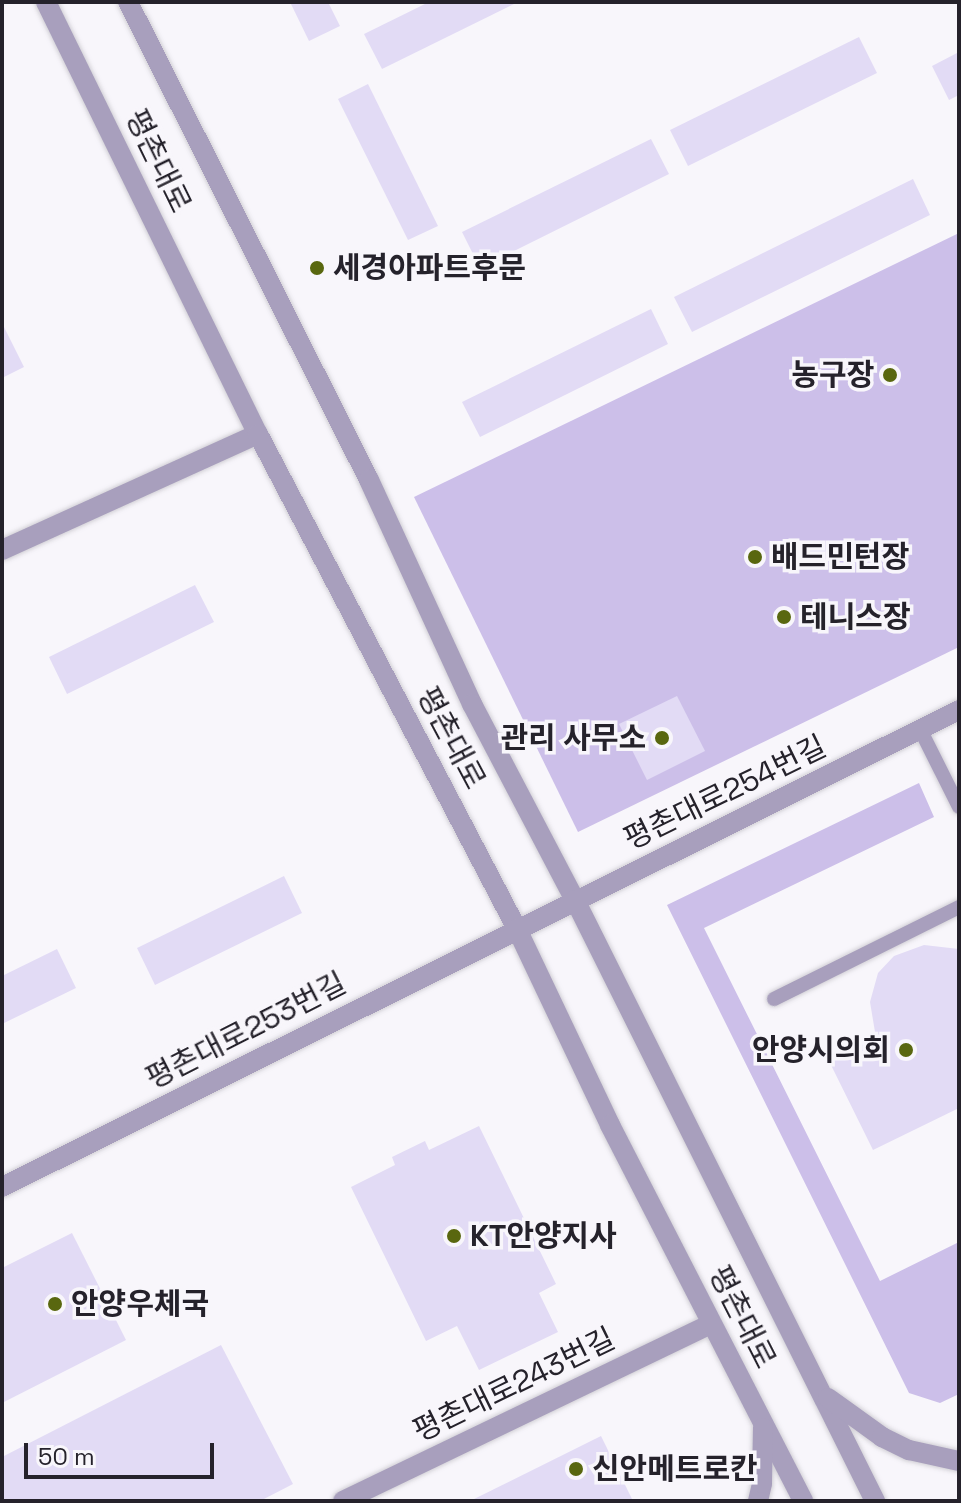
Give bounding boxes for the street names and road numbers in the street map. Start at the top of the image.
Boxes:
street label: 평촌대로 [118,103,198,219]
street label: 평촌대로 [409,681,493,795]
street label: 평촌대로254번길 [618,729,832,857]
street label: 평촌대로253번길 [140,965,352,1097]
street label: 평촌대로 [701,1260,783,1374]
street label: 평촌대로243번길 [407,1321,621,1449]

